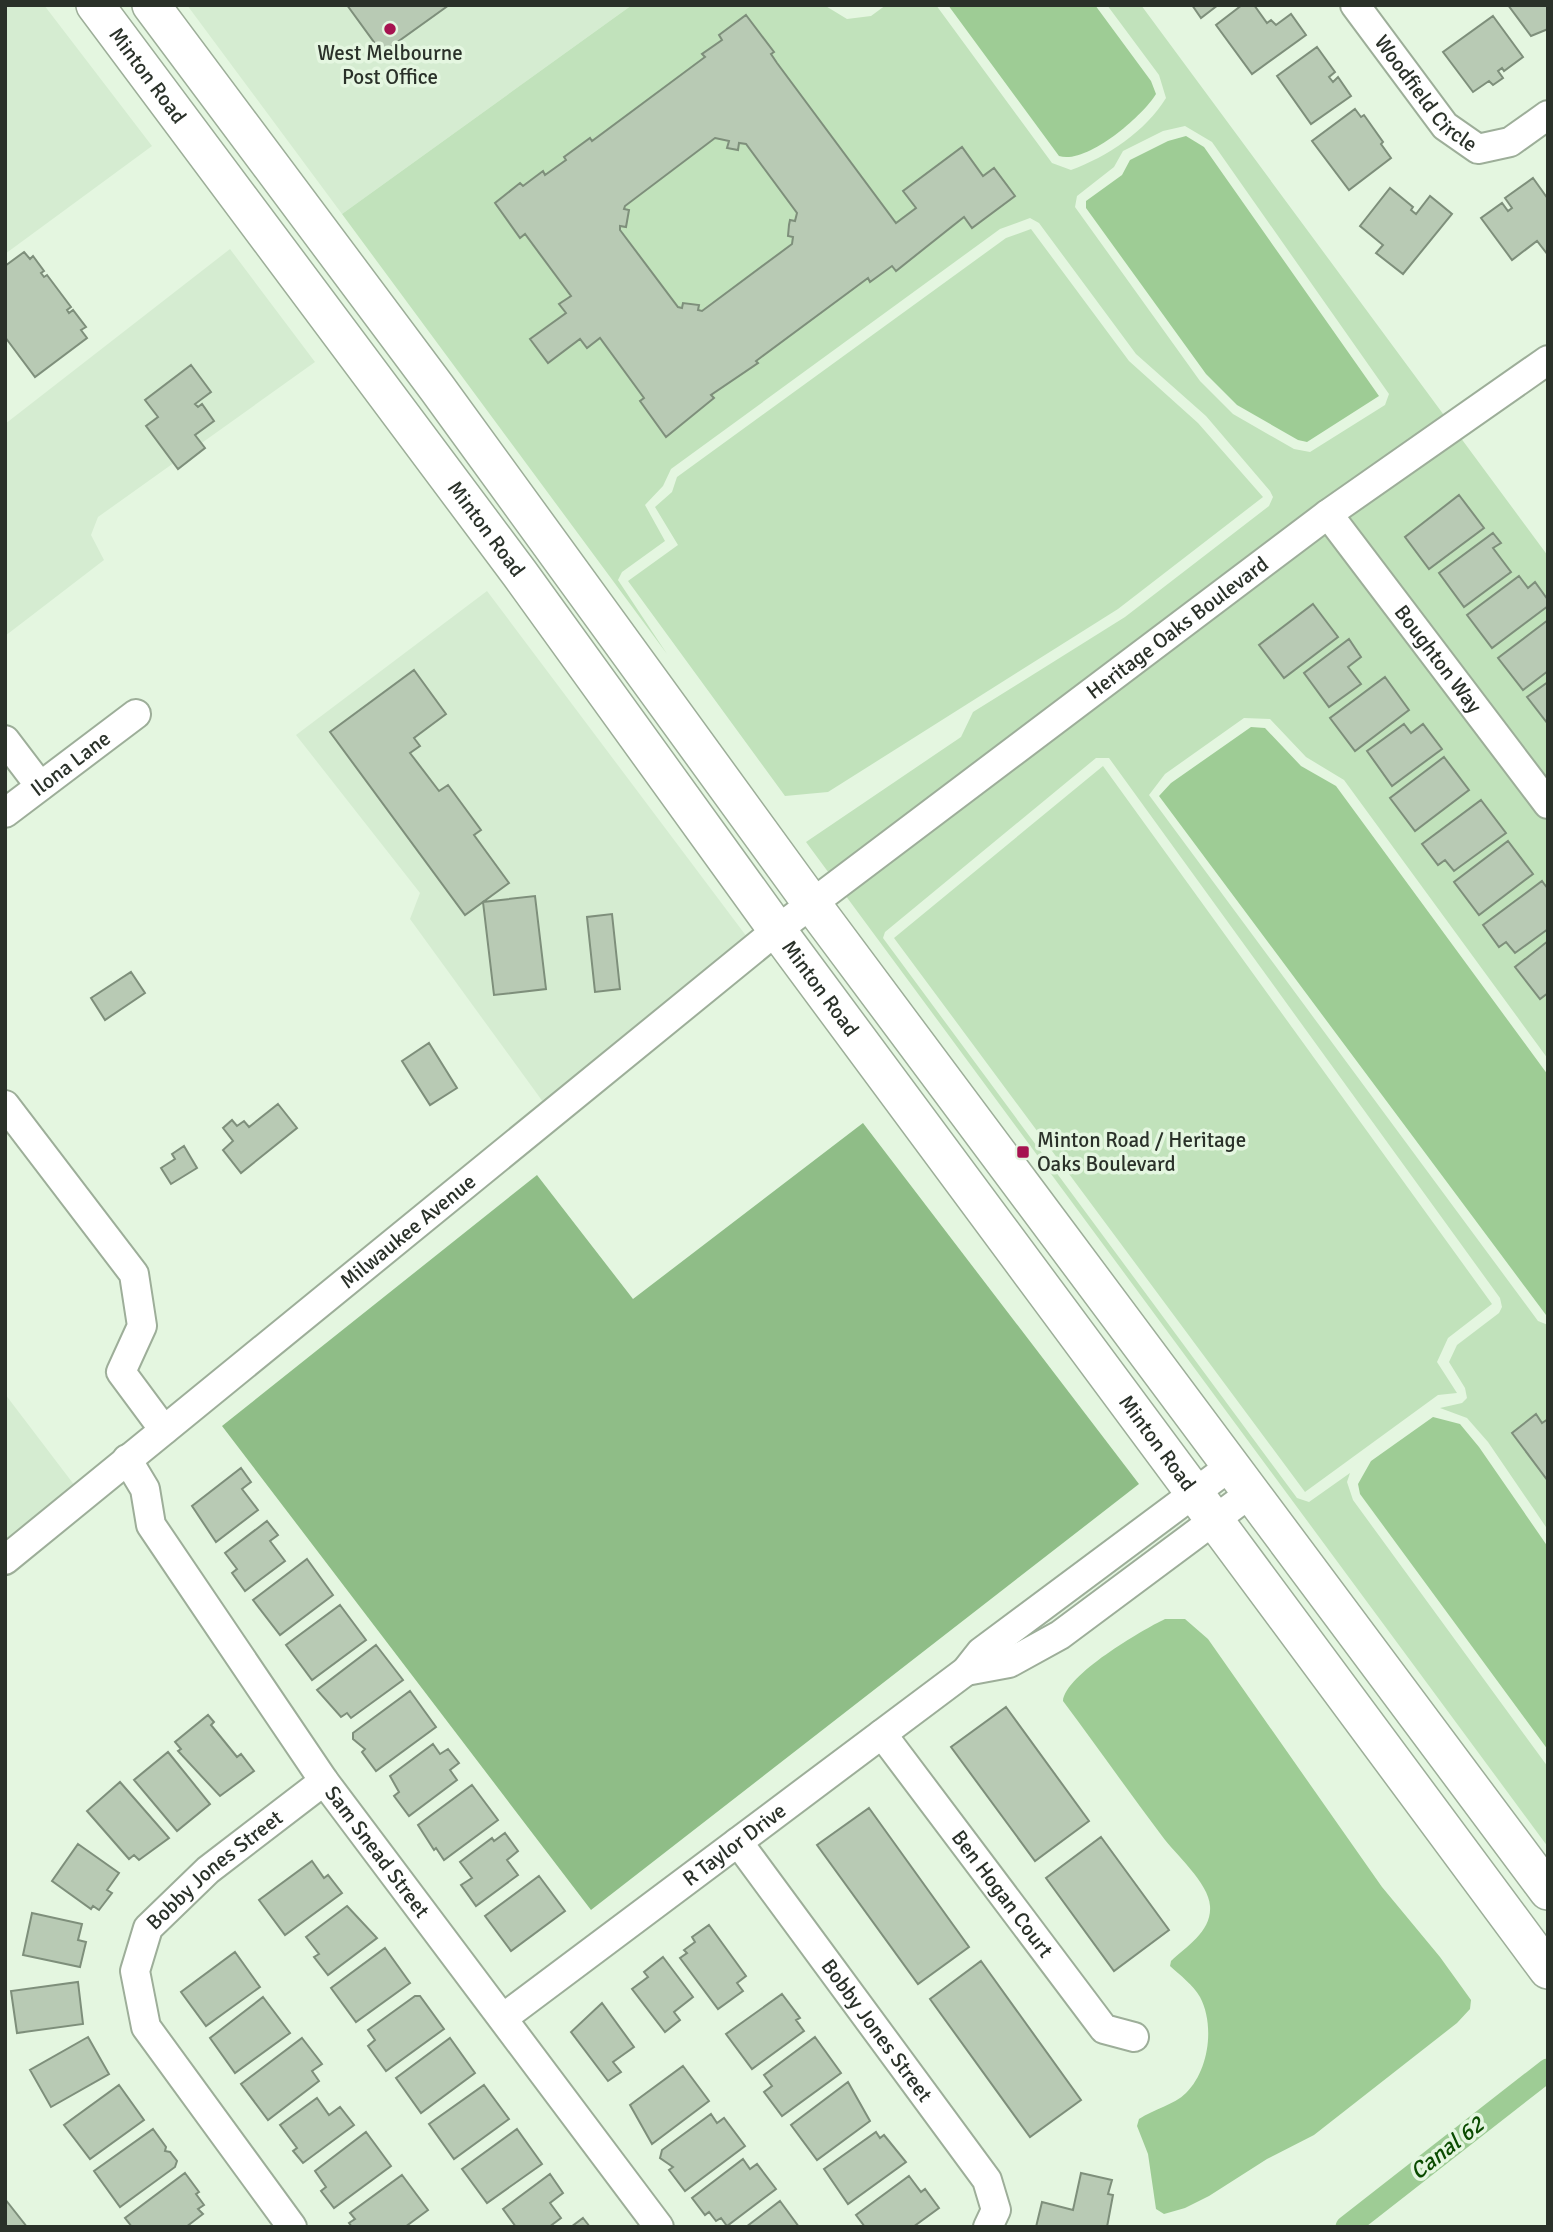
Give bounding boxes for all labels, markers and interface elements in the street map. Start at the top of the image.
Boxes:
marker: West Melbourne Post Office [382,21,398,37]
street label: Minton Road [103,22,192,129]
street label: Woodfield Circle [1369,30,1482,158]
place label: West Melbourne Post Office [317,40,463,90]
street label: Minton Road [442,476,531,582]
street label: Heritage Oaks Boulevard [1081,551,1273,705]
street label: Boughton Way [1389,600,1487,718]
street label: Ilona Lane [25,725,115,802]
street label: Minton Road [776,935,864,1042]
place label: Minton Road / Heritage Oaks Boulevard [1037,1127,1246,1177]
marker: Minton Road / Heritage Oaks Boulevard [1015,1144,1031,1160]
street label: Milwaukee Avenue [335,1168,481,1294]
street label: Minton Road [1113,1390,1202,1496]
street label: Sam Snead Street [319,1781,435,1923]
street label: R Taylor Drive [677,1798,791,1892]
street label: Bobby Jones Street [141,1805,288,1935]
street label: Ben Hogan Court [946,1825,1059,1963]
street label: Bobby Jones Street [816,1954,938,2107]
water label: Canal 62 [1404,2109,1491,2186]

